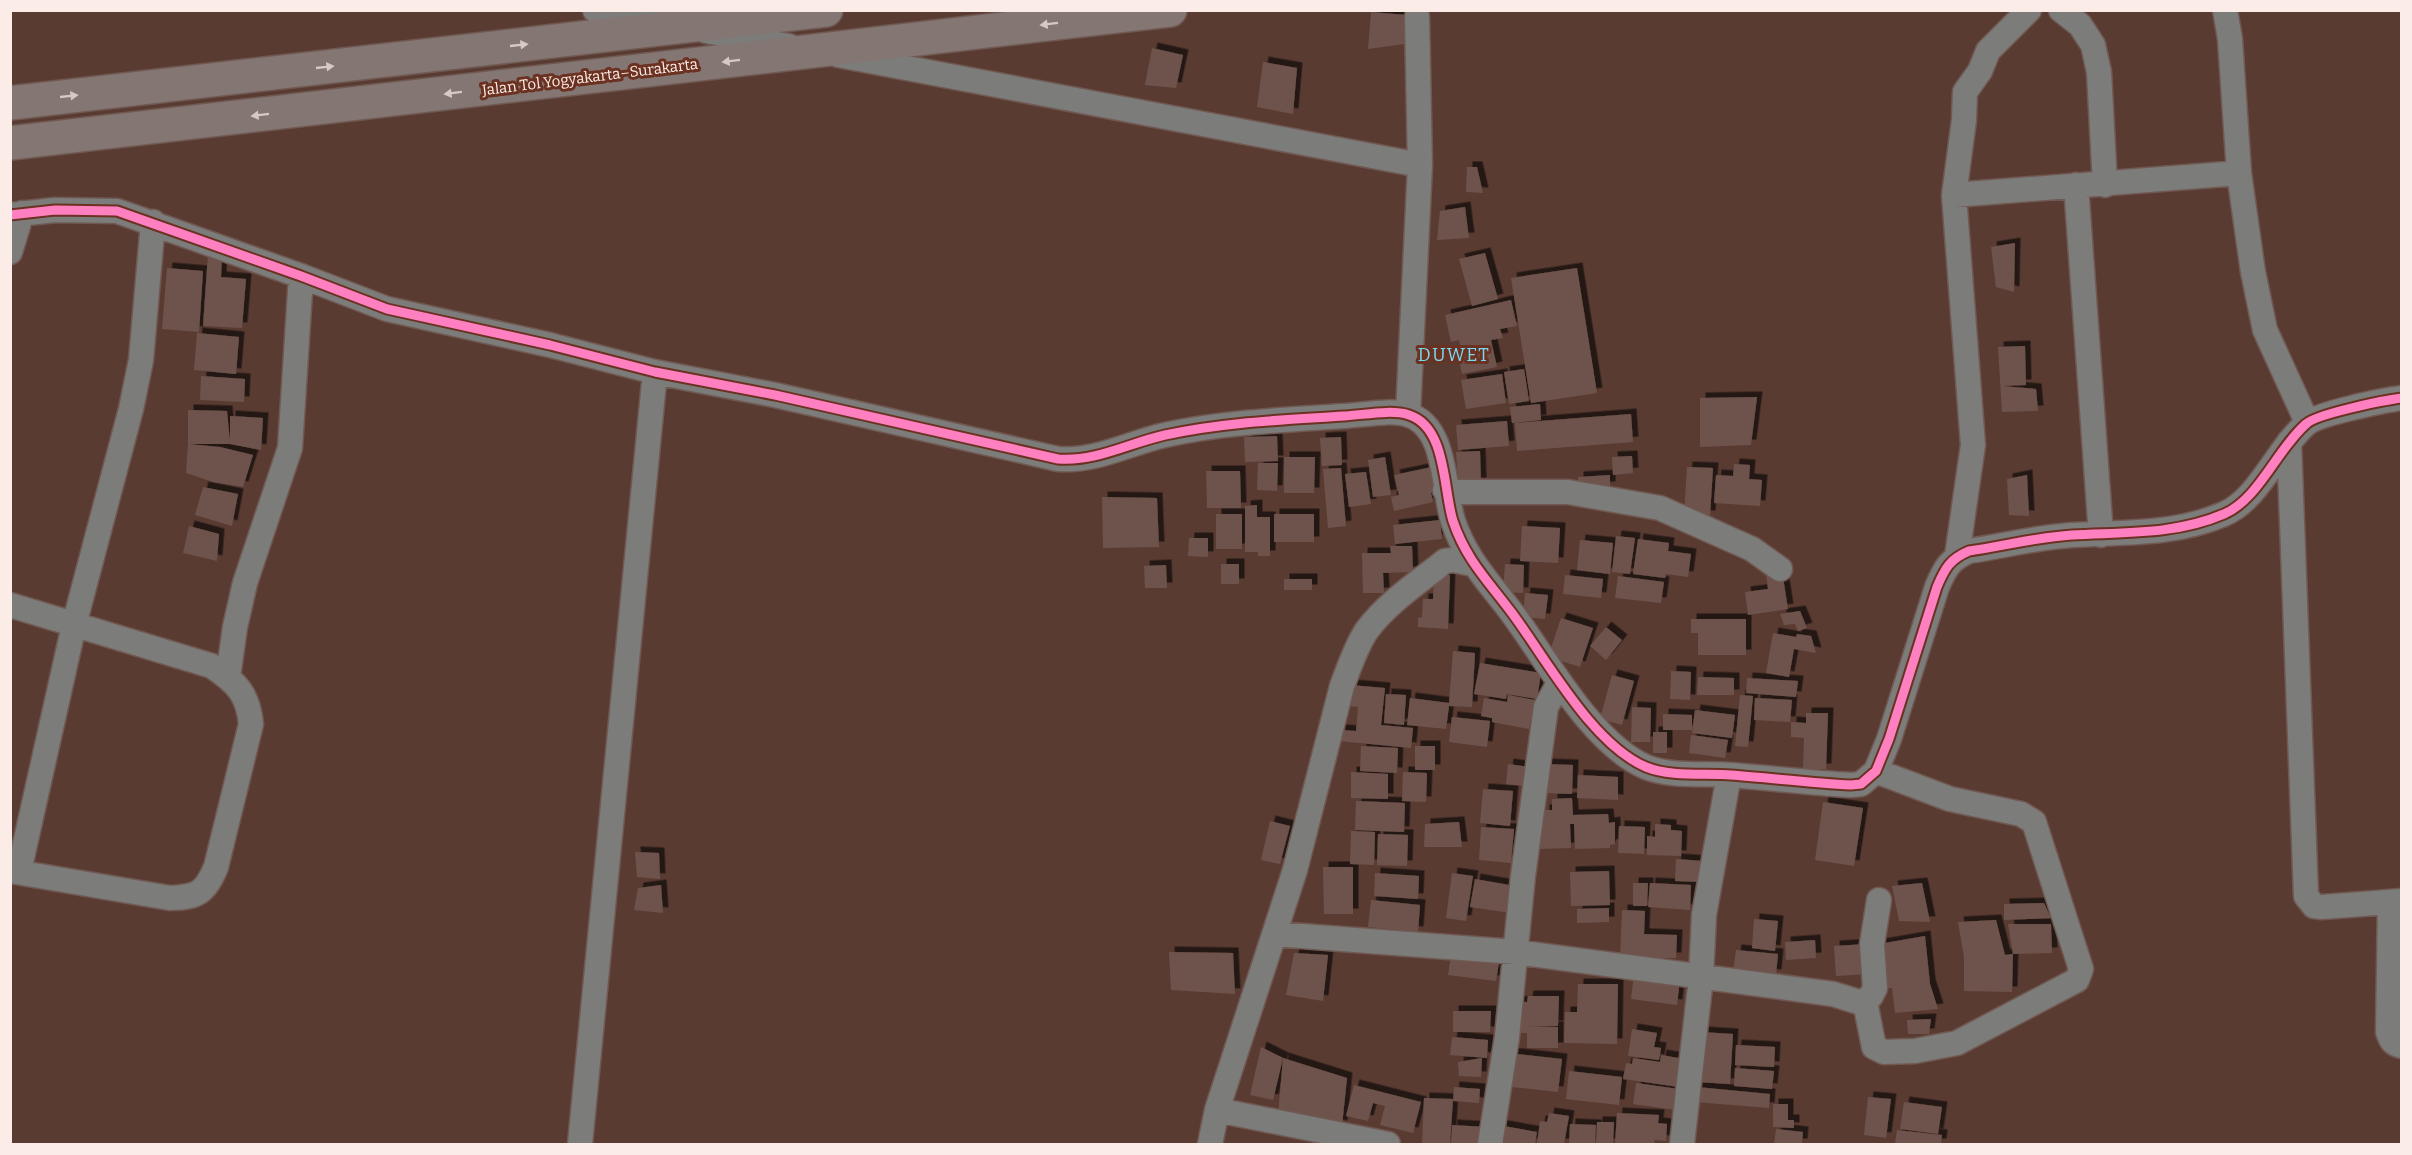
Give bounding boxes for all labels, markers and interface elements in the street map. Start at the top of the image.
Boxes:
one-way arrow [1040,20,1059,29]
one-way arrow [509,40,528,50]
street label: Jalan Tol Yogyakarta–Surakarta [480,55,699,99]
one-way arrow [721,56,740,66]
one-way arrow [316,62,335,72]
one-way arrow [444,88,463,97]
one-way arrow [59,91,78,101]
one-way arrow [250,110,269,120]
district label: DUWET [1418,344,1490,366]

